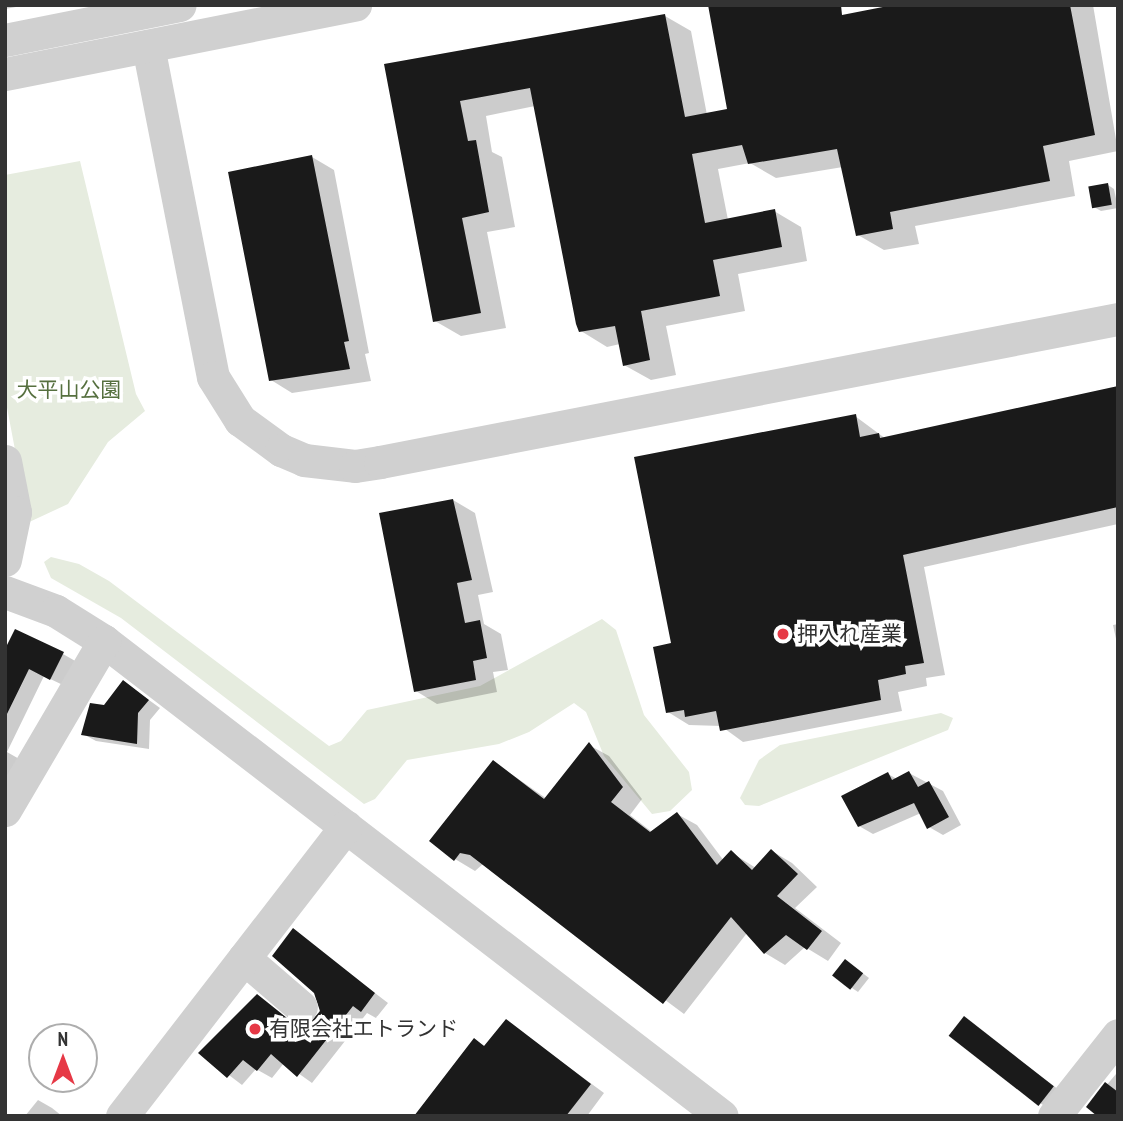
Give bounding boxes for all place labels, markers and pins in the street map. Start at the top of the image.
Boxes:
place label: 押入れ産業 [797,621,902,647]
marker: 押入れ産業 [775,626,791,642]
place label: 有限会社エトランド [269,1016,458,1042]
marker: 有限会社エトランド [247,1021,263,1037]

